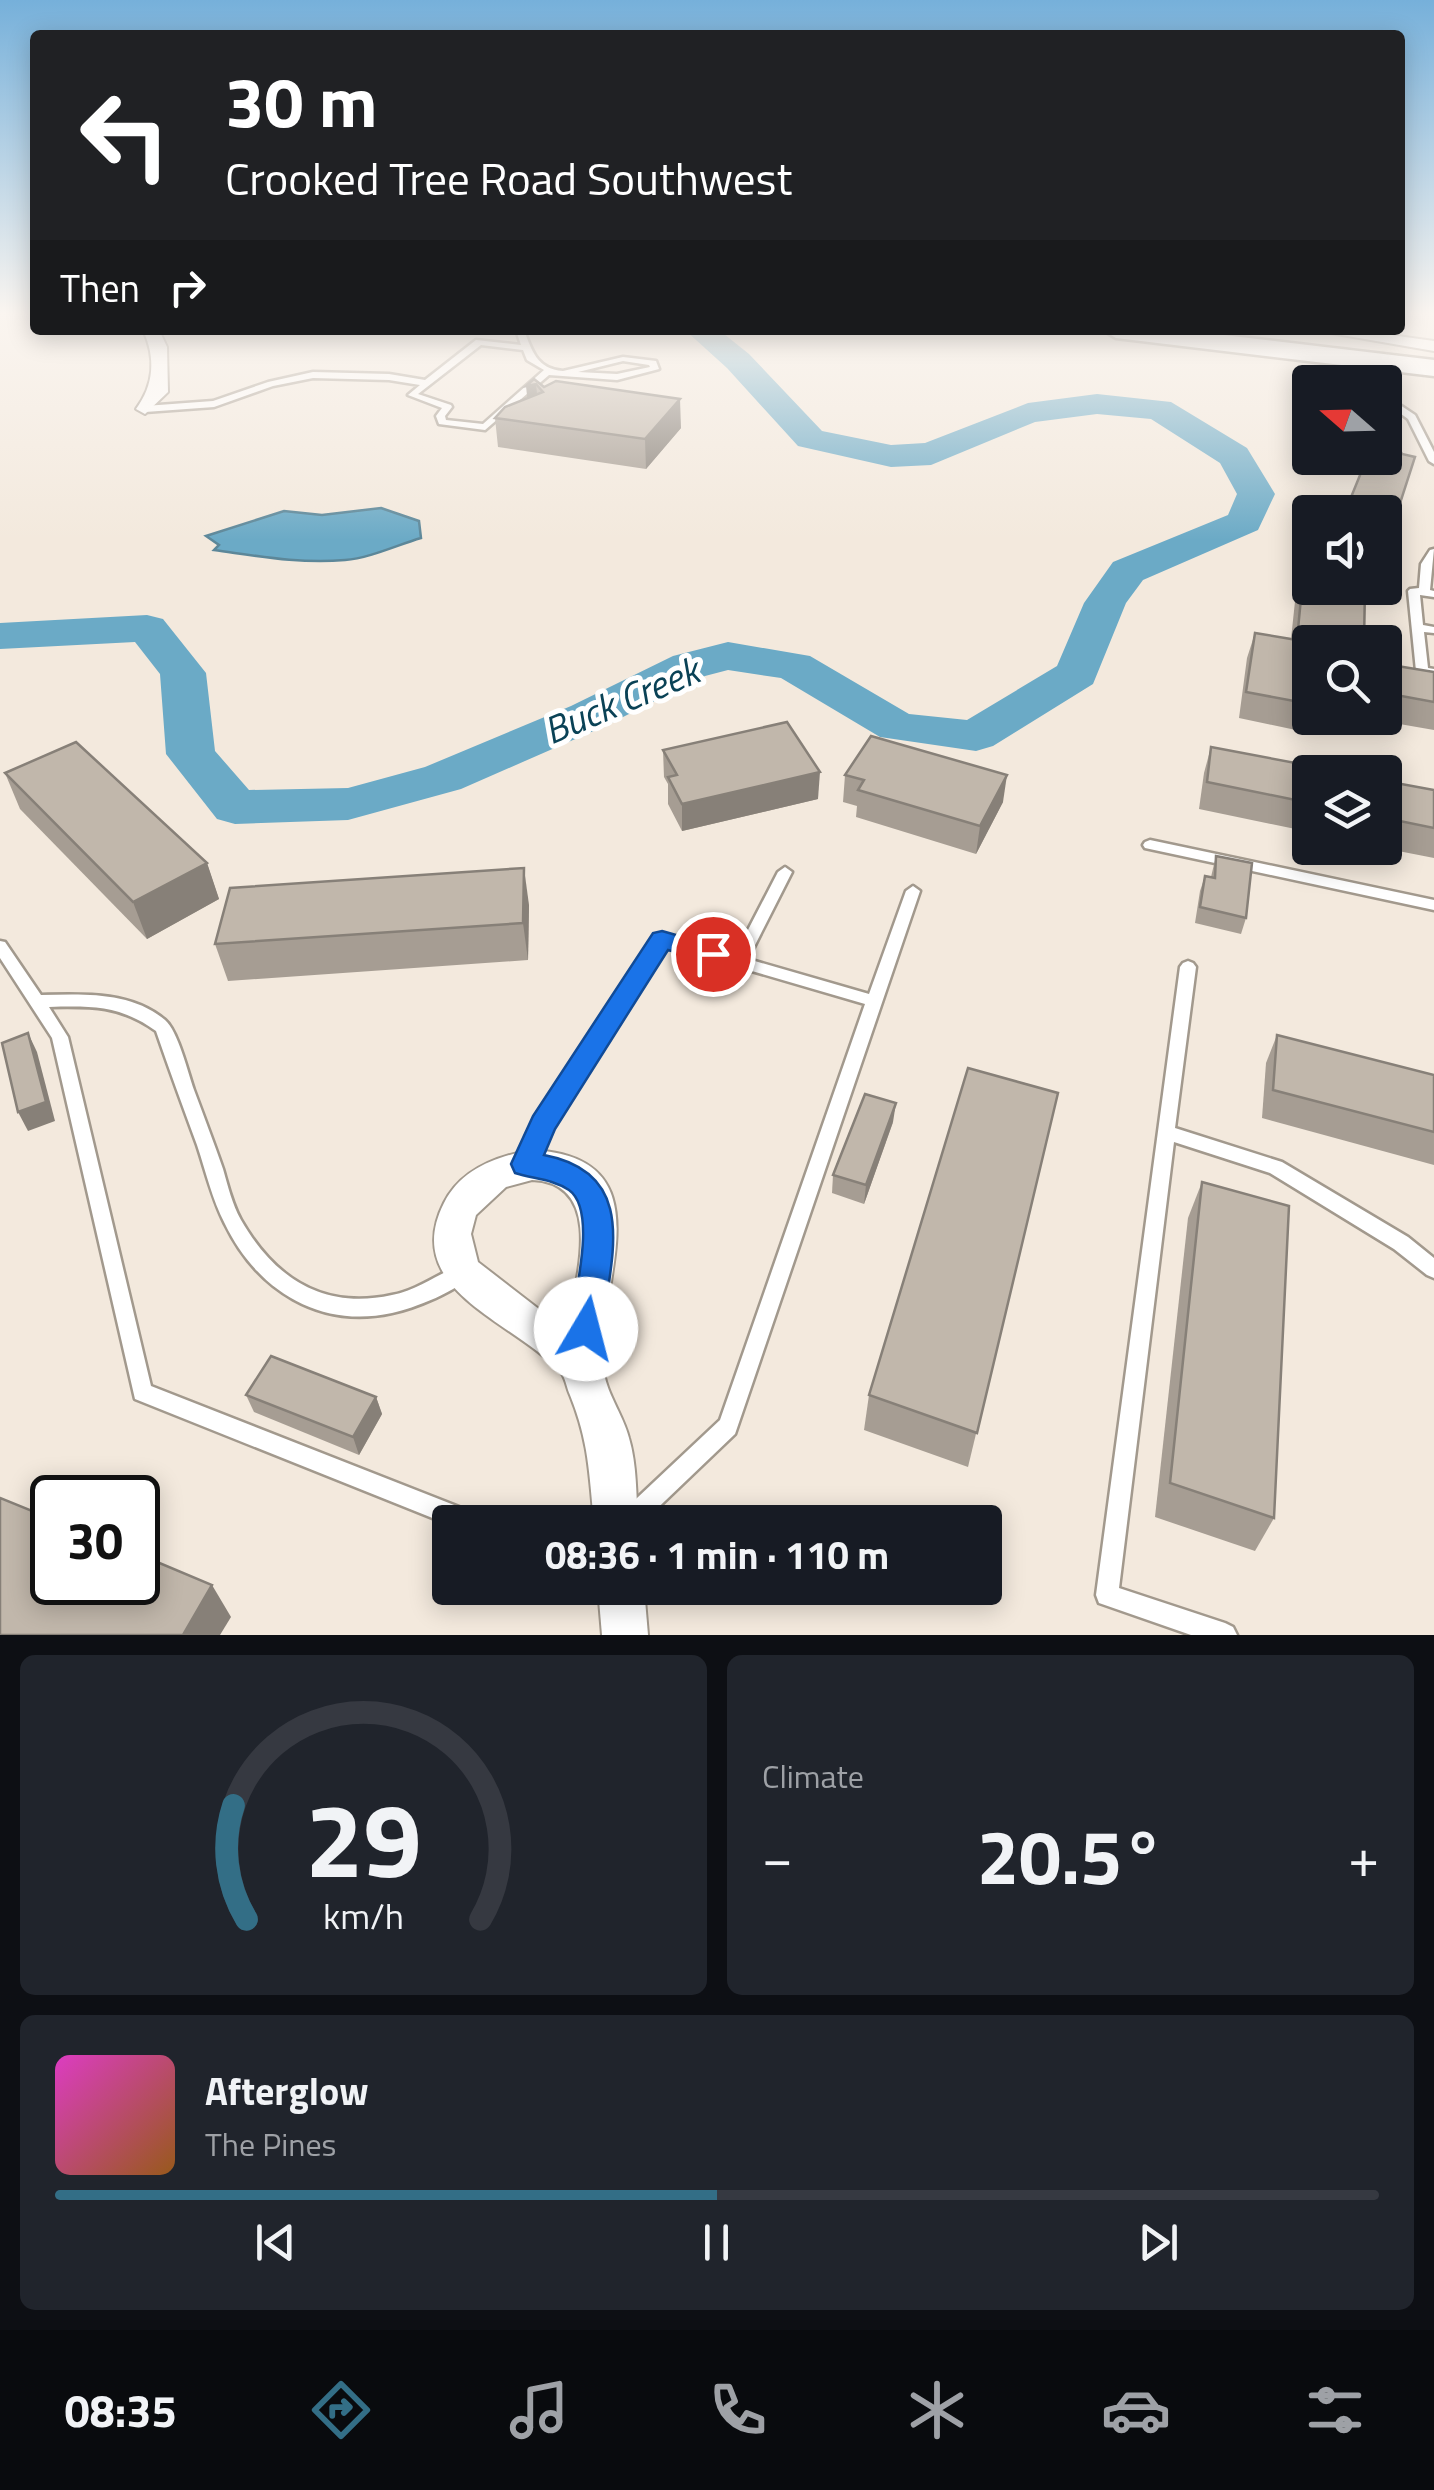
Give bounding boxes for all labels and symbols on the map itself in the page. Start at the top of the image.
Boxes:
north arrow [1292,365,1402,475]
water label: Buck Creek [534,640,712,759]
pin [671,912,756,997]
position arrow [534,1277,638,1381]
speed limit sign: 30 [30,1475,160,1605]

